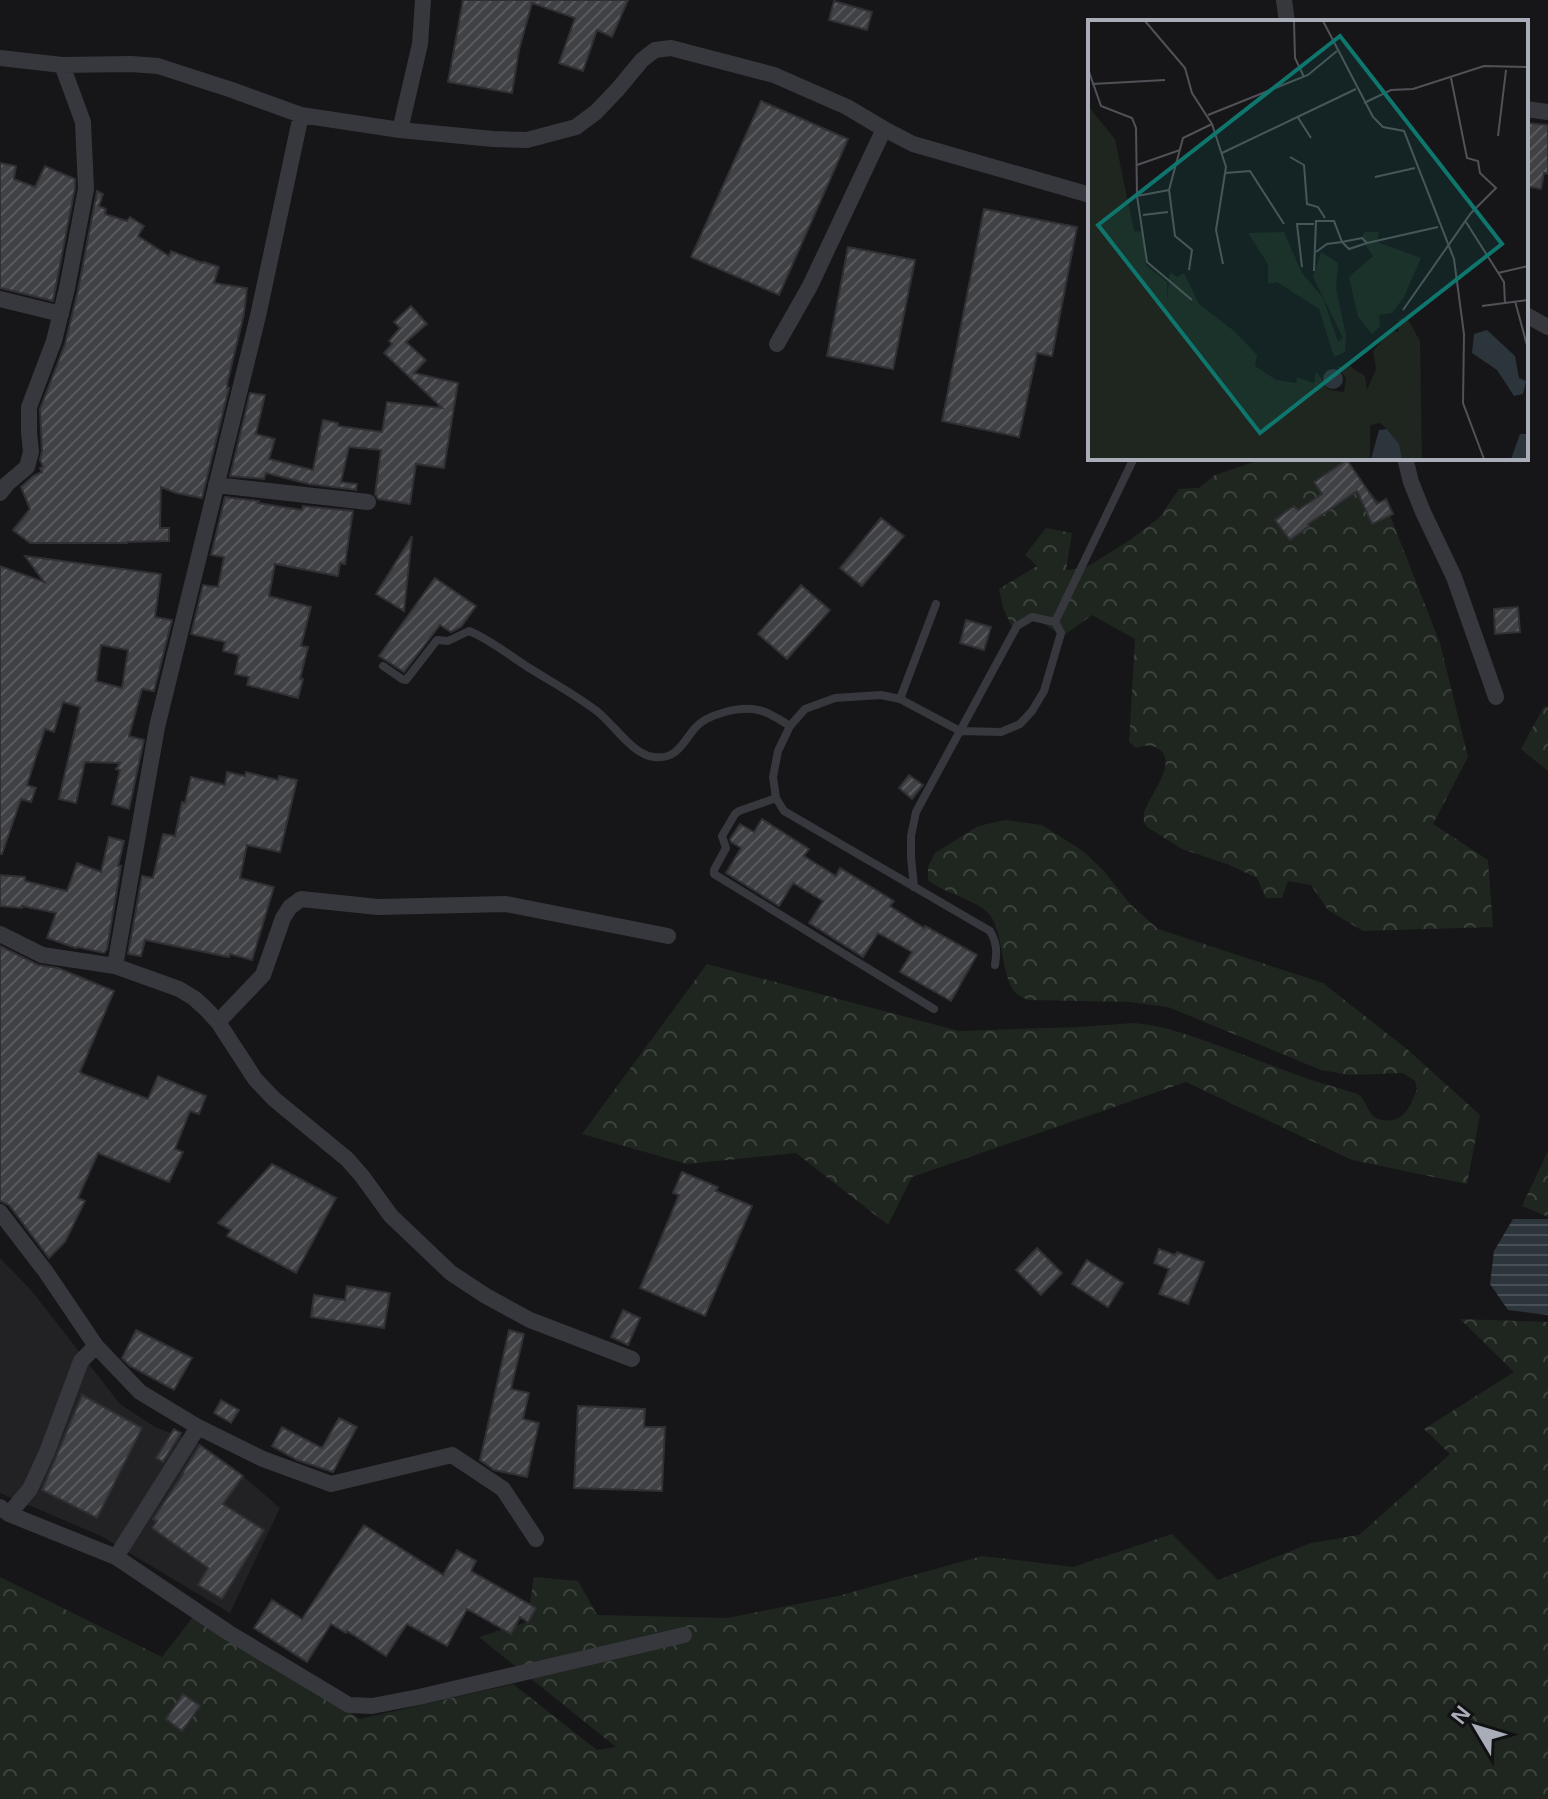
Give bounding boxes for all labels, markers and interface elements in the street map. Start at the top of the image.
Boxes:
inset map [1088,20,1528,460]
north arrow [1436,1687,1516,1767]
text: N [1446,1701,1475,1729]

